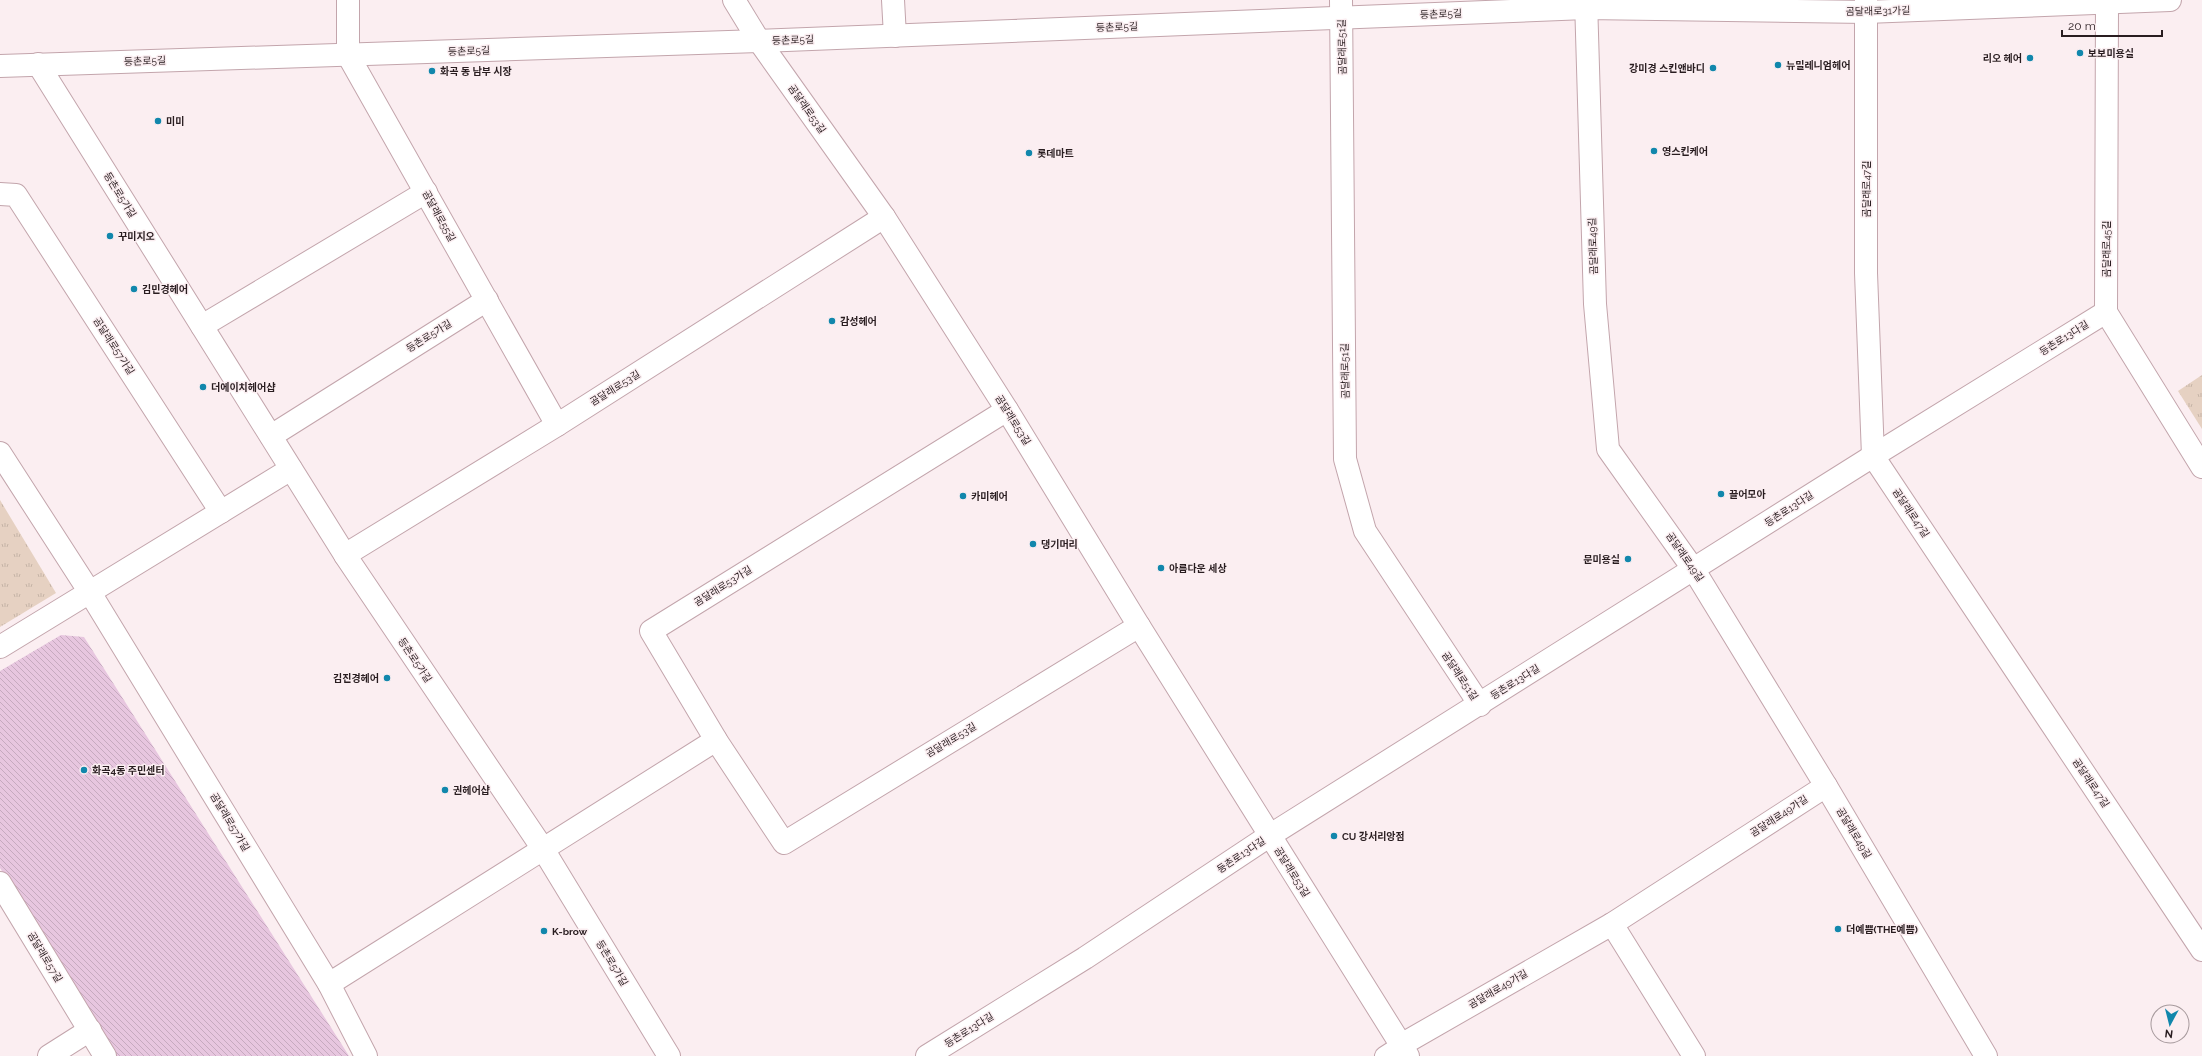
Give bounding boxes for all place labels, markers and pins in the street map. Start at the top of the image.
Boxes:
marker: 보보미용실 [2075,48,2085,58]
place label: 보보미용실 [2088,48,2134,59]
place label: 리오 헤어 [1983,53,2022,64]
marker: 리오 헤어 [2025,53,2035,63]
marker: 뉴밀레니엄헤어 [1773,60,1783,70]
place label: 뉴밀레니엄헤어 [1786,60,1850,71]
place label: 강미경 스킨앤바디 [1629,63,1705,74]
marker: 강미경 스킨앤바디 [1708,63,1718,73]
marker: 화곡 동 남부 시장 [427,66,437,76]
place label: 화곡 동 남부 시장 [440,66,512,77]
marker: 미미 [153,116,163,126]
place label: 미미 [166,116,184,127]
marker: 영스킨케어 [1649,146,1659,156]
place label: 영스킨케어 [1662,146,1708,157]
marker: 롯데마트 [1024,148,1034,158]
place label: 롯데마트 [1037,148,1074,159]
marker: 꾸미지오 [105,231,115,241]
place label: 꾸미지오 [118,231,155,242]
marker: 김민경헤어 [129,284,139,294]
place label: 김민경헤어 [142,284,188,295]
marker: 감성헤어 [827,316,837,326]
place label: 감성헤어 [840,316,877,327]
marker: 더에이치헤어샵 [198,382,208,392]
place label: 더에이치헤어샵 [211,382,276,393]
marker: 끌어모아 [1716,489,1726,499]
place label: 끌어모아 [1729,489,1767,500]
marker: 카미헤어 [958,491,968,501]
place label: 카미헤어 [971,491,1008,502]
marker: 댕기머리 [1028,539,1038,549]
place label: 댕기머리 [1041,539,1078,550]
place label: 문미용실 [1583,554,1620,565]
marker: 문미용실 [1623,554,1633,564]
marker: 아름다운 세상 [1156,563,1166,573]
place label: 아름다운 세상 [1169,563,1227,574]
place label: 김진경헤어 [333,673,379,684]
marker: 김진경헤어 [382,673,392,683]
marker: 화곡4동 주민센터 [79,765,89,775]
place label: 화곡4동 주민센터 [92,765,165,776]
marker: 권헤어샵 [440,785,450,795]
place label: 권헤어샵 [453,785,491,796]
marker: CU 강서리앙점 [1329,831,1339,841]
place label: CU 강서리앙점 [1342,831,1405,842]
marker: 더예쁨(THE예쁨) [1833,924,1843,934]
place label: 더예쁨(THE예쁨) [1846,924,1918,935]
marker: K-brow [539,926,549,936]
place label: K-brow [552,926,588,937]

